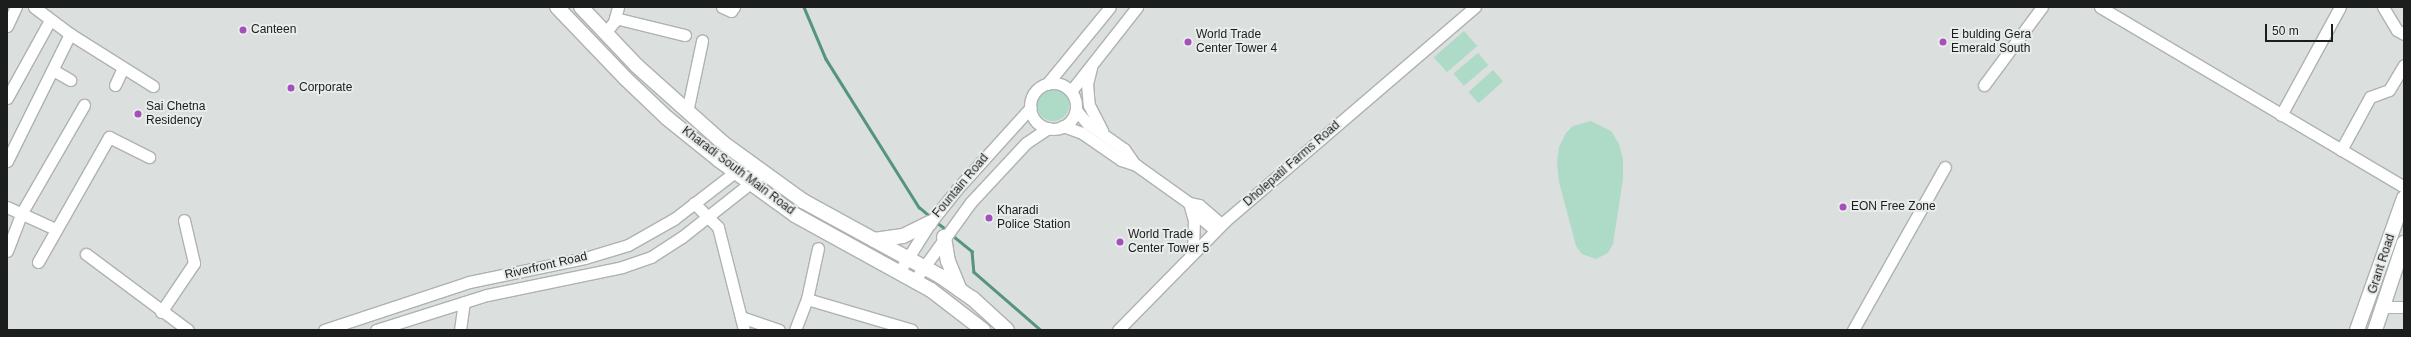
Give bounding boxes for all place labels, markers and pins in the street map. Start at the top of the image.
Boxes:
place label: Canteen [251,23,296,37]
marker: Canteen [238,25,248,35]
place label: World Trade Center Tower 4 [1196,28,1277,56]
place label: E bulding Gera Emerald South [1951,28,2031,56]
marker: World Trade Center Tower 4 [1183,37,1193,47]
marker: E bulding Gera Emerald South [1938,37,1948,47]
place label: Corporate [299,81,352,95]
marker: Corporate [286,83,296,93]
place label: Sai Chetna Residency [146,100,205,128]
marker: Sai Chetna Residency [133,109,143,119]
place label: EON Free Zone [1851,200,1936,214]
marker: EON Free Zone [1838,202,1848,212]
place label: Kharadi Police Station [997,204,1070,232]
marker: Kharadi Police Station [984,213,994,223]
place label: World Trade Center Tower 5 [1128,228,1209,256]
marker: World Trade Center Tower 5 [1115,237,1125,247]

